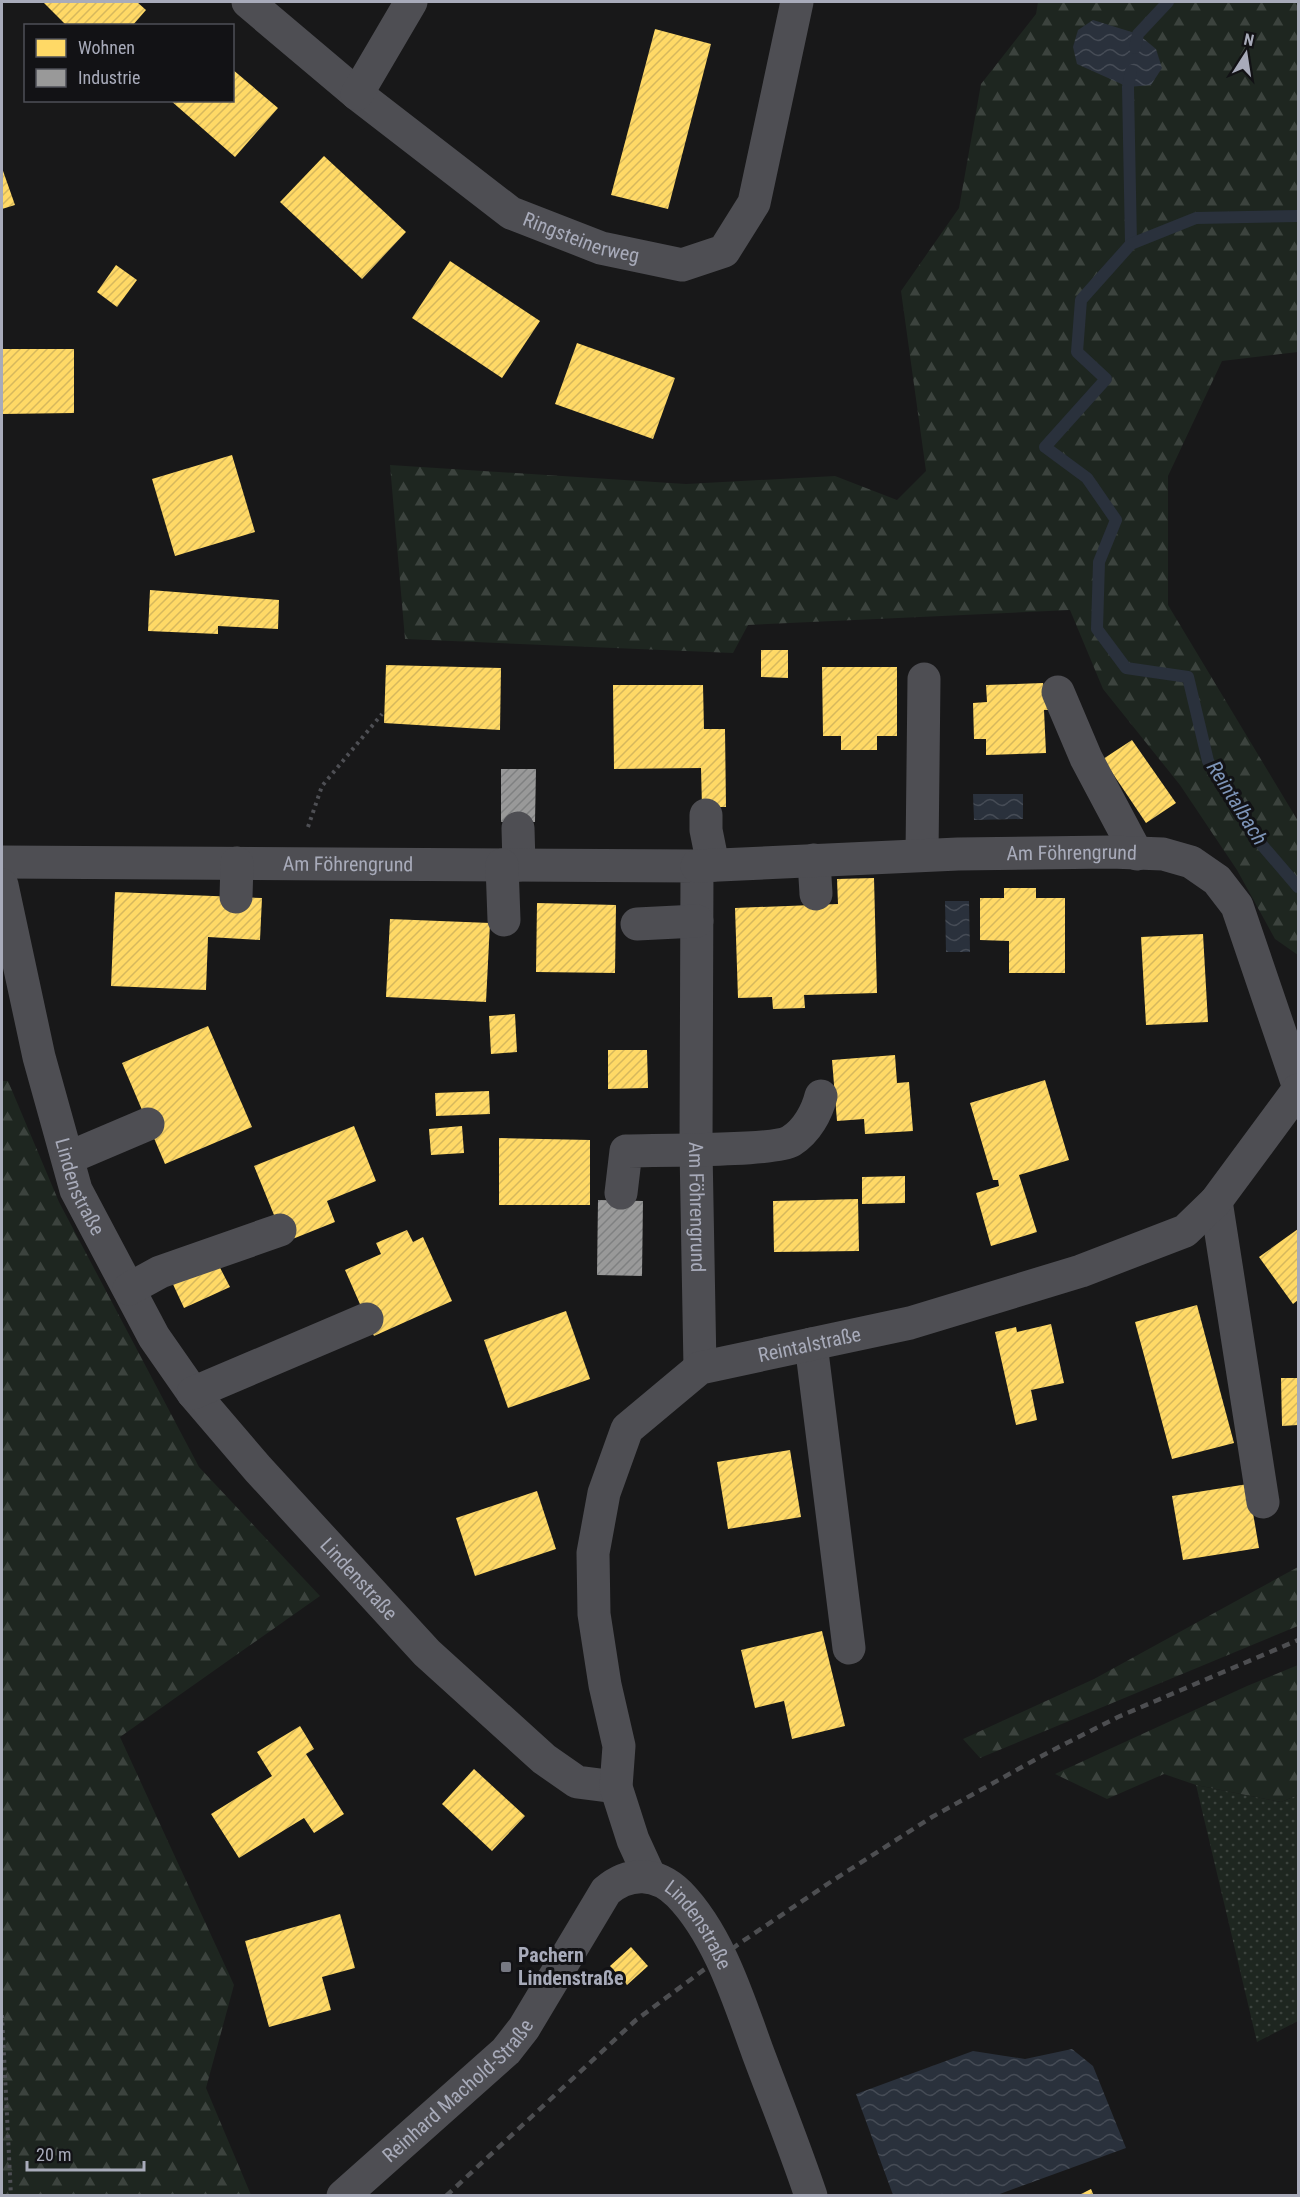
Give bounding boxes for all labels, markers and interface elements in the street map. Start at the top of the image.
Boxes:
legend [24,24,234,102]
north arrow [1216,24,1276,84]
text: N [1242,30,1256,50]
text: Wohnen [78,37,135,58]
text: Industrie [78,67,140,88]
street label: Ringsteinerweg [520,207,642,268]
water label: Reintalbach [1202,757,1272,849]
street label: Am Föhrengrund [1006,840,1137,865]
street label: Am Föhrengrund [283,852,413,876]
street label: Lindenstraße [50,1135,110,1239]
street label: Am Föhrengrund [684,1142,710,1272]
street label: Reintalstraße [756,1322,863,1367]
street label: Lindenstraße [315,1533,403,1625]
street label: Lindenstraße [660,1875,737,1973]
place label: Pachern Lindenstraße [518,1943,623,1990]
marker: Pachern Lindenstraße [499,1960,513,1974]
street label: Reinhard Machold-Straße [377,2015,538,2167]
scale bar [27,2134,144,2172]
text: 20 m [36,2144,71,2165]

